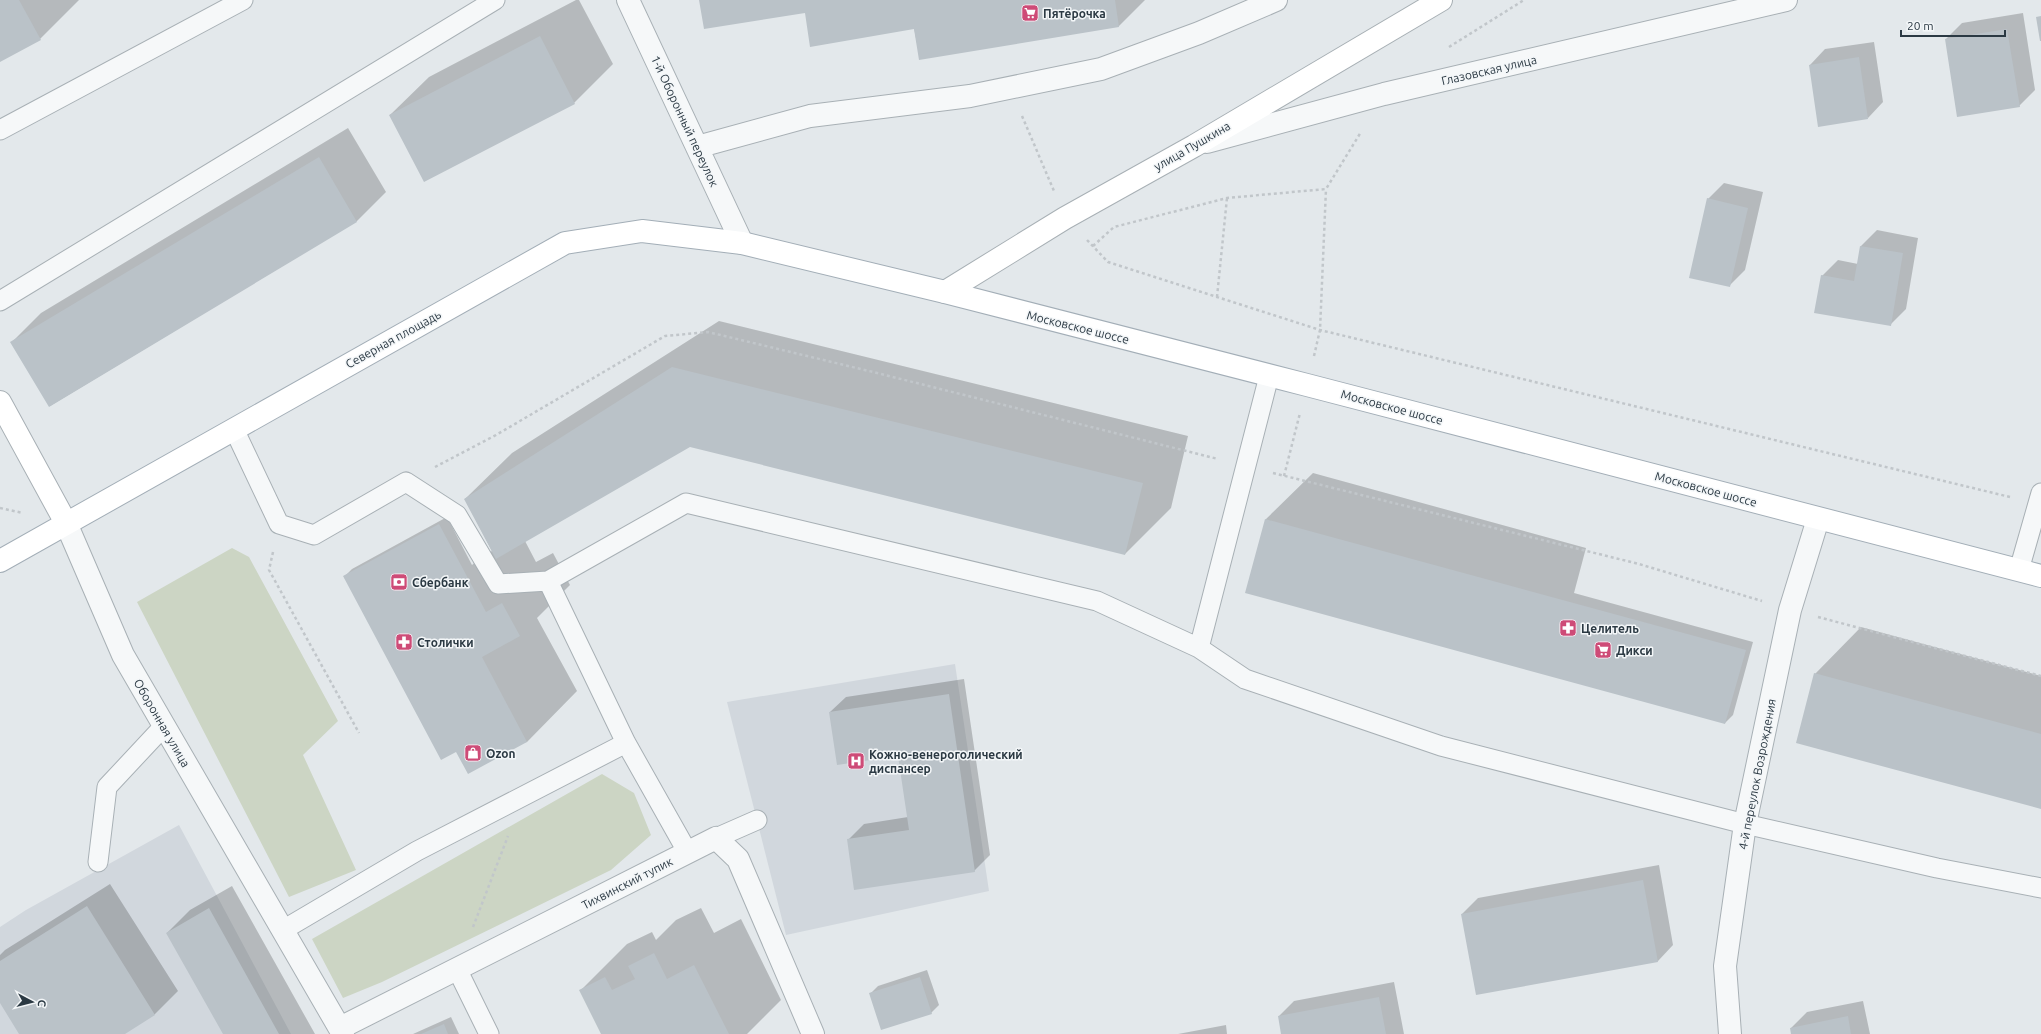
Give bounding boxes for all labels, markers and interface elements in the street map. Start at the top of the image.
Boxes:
supermarket icon: Пятёрочка [1020,3,1040,23]
place label: Пятёрочка [1043,7,1106,20]
scale bar [1901,12,2005,38]
text: 20 m [1907,19,1934,32]
street label: 1-й Оборонный переулок [649,53,721,189]
street label: Глазовская улица [1440,53,1538,87]
street label: улица Пушкина [1152,119,1232,173]
street label: Северная площадь [343,307,443,371]
street label: Московское шоссе [1025,308,1131,346]
street label: Московское шоссе [1340,387,1444,427]
street label: Московское шоссе [1654,469,1758,509]
bank icon: Сбербанк [389,572,409,592]
place label: Сбербанк [412,576,469,589]
pharmacy icon: Целитель [1558,618,1578,638]
place label: Целитель [1581,622,1639,635]
pharmacy icon: Столички [394,632,414,652]
place label: Столички [417,636,474,649]
supermarket icon: Дикси [1593,640,1613,660]
place label: Дикси [1616,644,1653,657]
street label: Оборонная улица [131,677,193,769]
street label: 4-й переулок Возрождения [1736,697,1778,851]
shop icon: Ozon [463,743,483,763]
place label: Ozon [486,747,515,760]
place label: Кожно-венероголический диспансер [869,748,1023,775]
hospital icon: Кожно-венероголический диспансер [846,751,866,771]
street label: Тихвинский тупик [579,854,675,912]
north arrow [12,982,52,1022]
text: С [36,999,48,1007]

